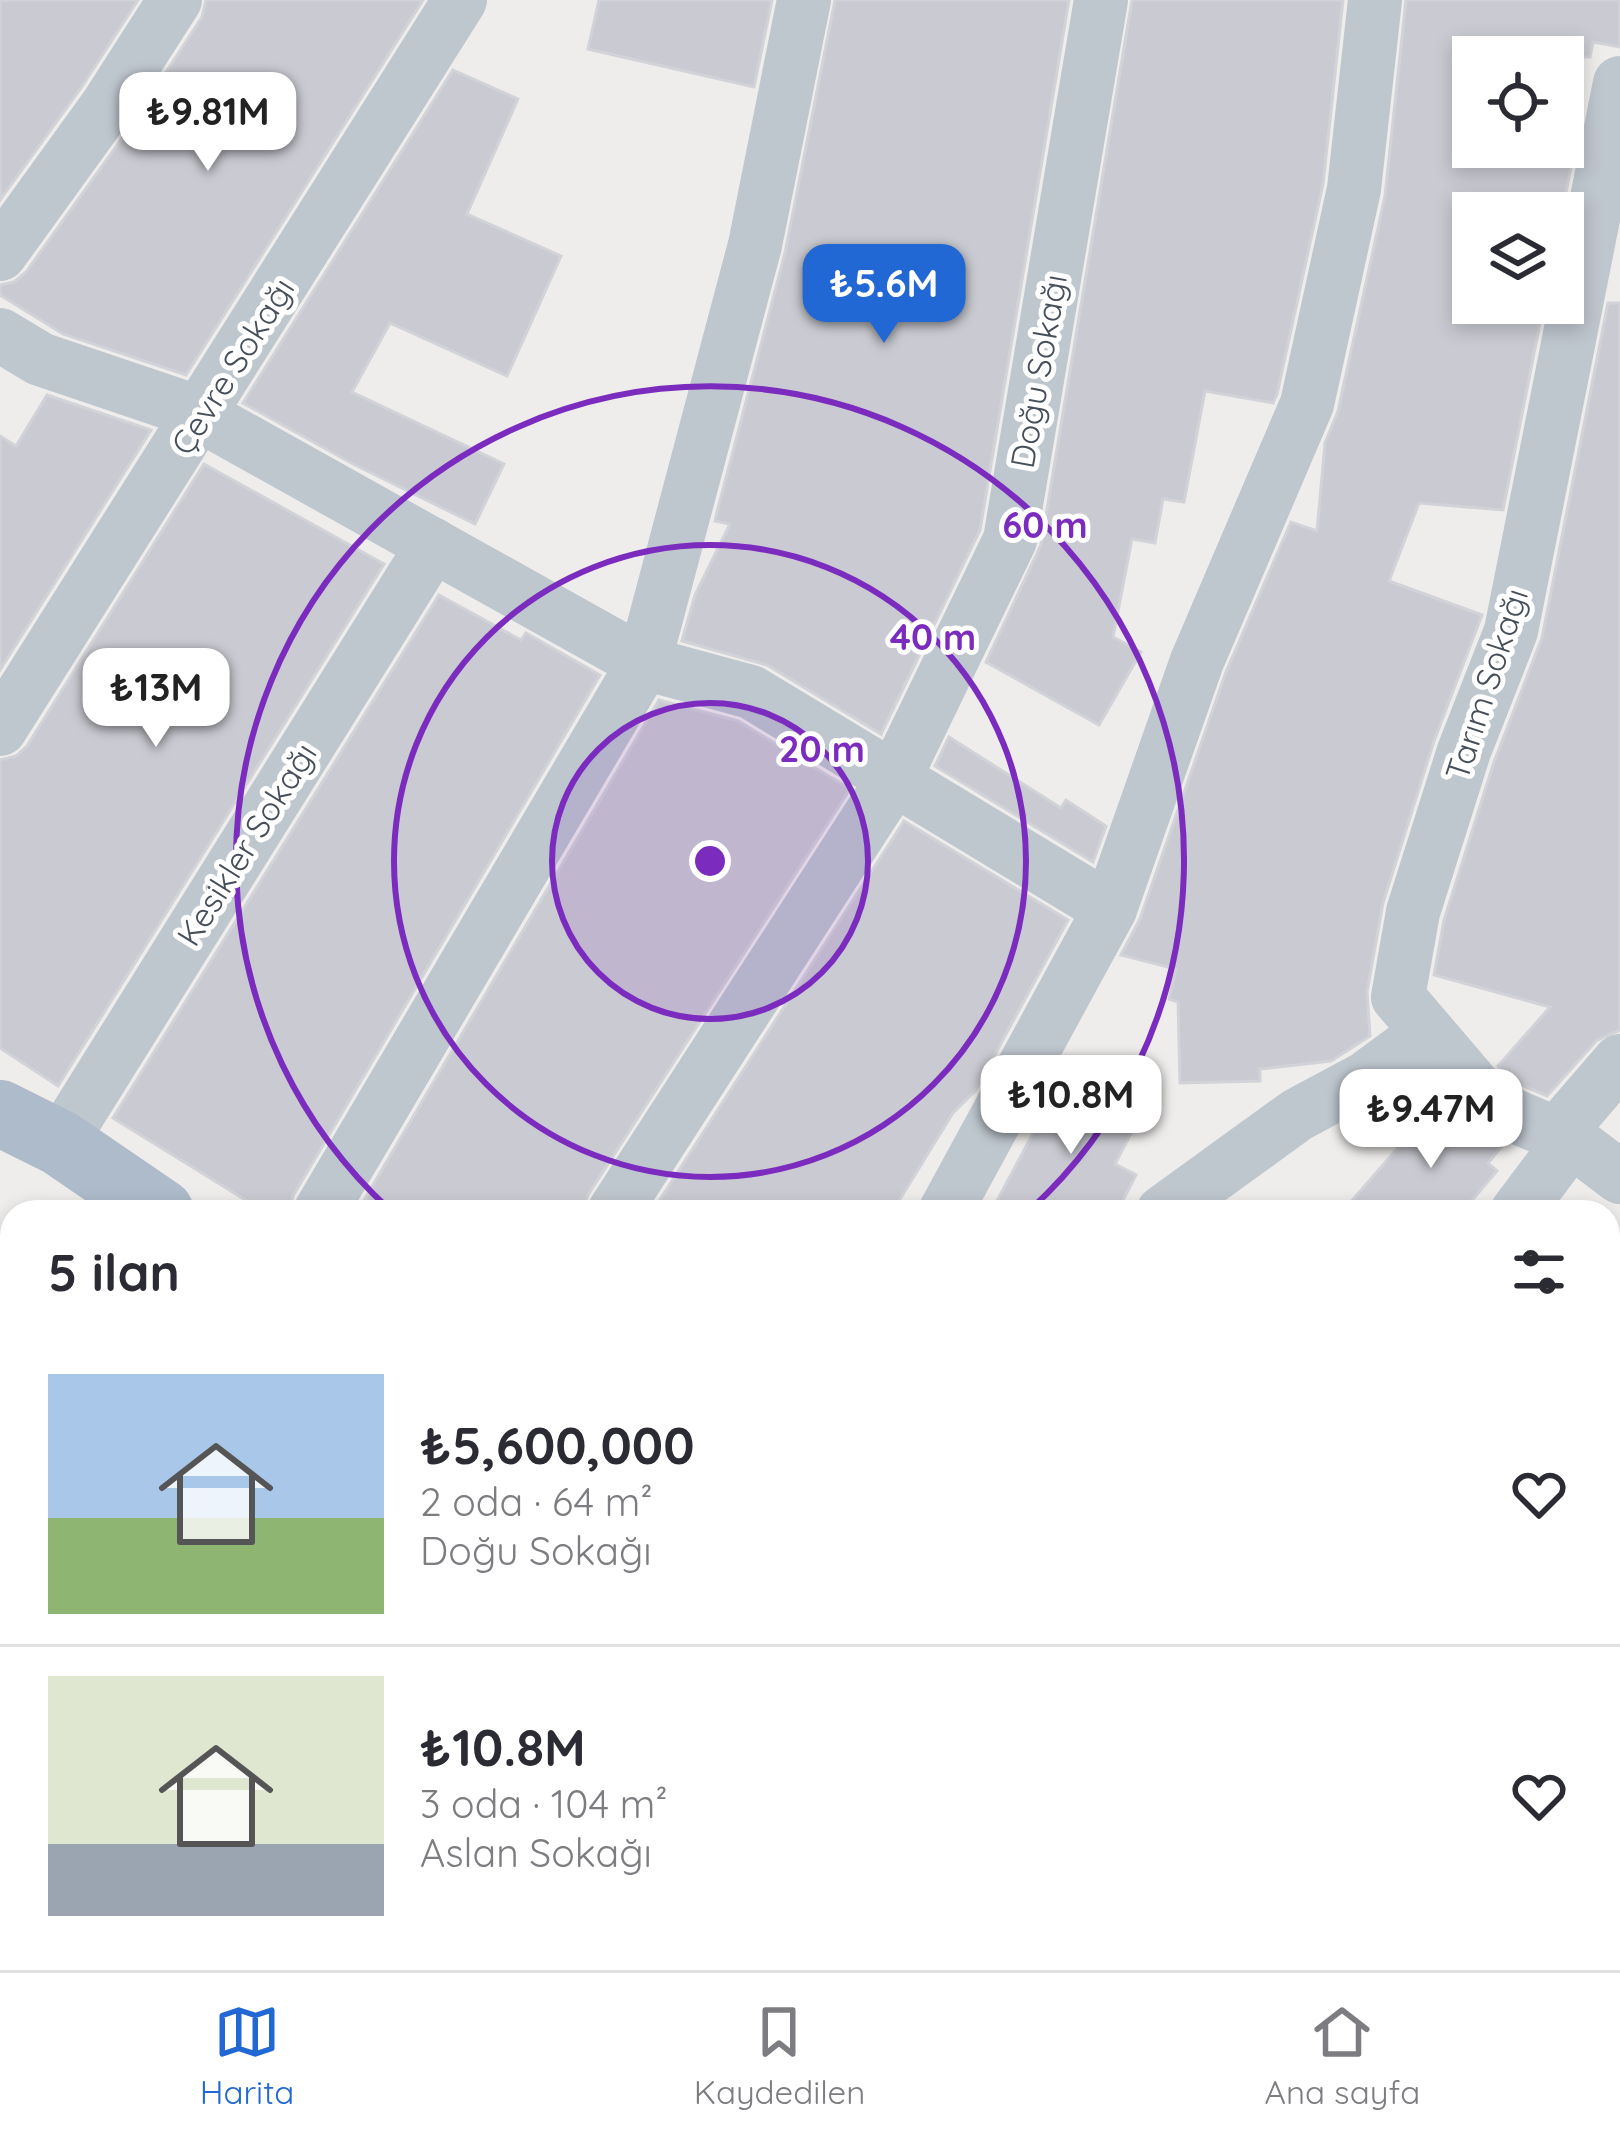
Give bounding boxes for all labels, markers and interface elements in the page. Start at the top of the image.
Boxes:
map controls [1452,36,1584,324]
button: locate [1452,36,1584,168]
pin: ₺9.81M [110,72,306,174]
text: ₺9.81M [146,86,270,135]
button: layers [1452,192,1584,324]
pin: ₺5.6M [800,244,968,346]
text: ₺5.6M [830,258,938,307]
street label: Çevre Sokağı [161,270,303,462]
street label: Doğu Sokağı [1001,271,1075,471]
text: 60 m [1002,502,1088,547]
street label: Tarım Sokağı [1436,583,1536,785]
text: 40 m [890,614,976,659]
pin: ₺13M [85,648,227,750]
text: ₺13M [110,662,202,711]
text: 20 m [779,726,865,771]
street label: Kesikler Sokağı [167,735,325,953]
centre of rings [689,840,731,882]
pin: ₺10.8M [973,1055,1169,1157]
text: ₺10.8M [1008,1069,1134,1118]
pin: ₺9.47M [1333,1069,1529,1171]
text: ₺9.47M [1367,1083,1495,1132]
icon: filters [1506,1239,1572,1305]
text: 5 ilan [48,1240,180,1304]
text: ₺5,600,000 [420,1413,694,1477]
icon: home [144,1422,288,1566]
icon: heart [1506,1461,1572,1527]
text: 2 oda · 64 m² [420,1477,653,1526]
text: Doğu Sokağı [420,1526,652,1575]
text: ₺10.8M [420,1715,586,1779]
icon: home [144,1724,288,1868]
icon: heart [1506,1763,1572,1829]
text: 3 oda · 104 m² [420,1779,668,1828]
text: Aslan Sokağı [420,1828,652,1877]
tab: Harita [200,1999,294,2112]
tab: Kaydedilen [694,1999,865,2112]
tab: Ana sayfa [1265,1999,1420,2112]

